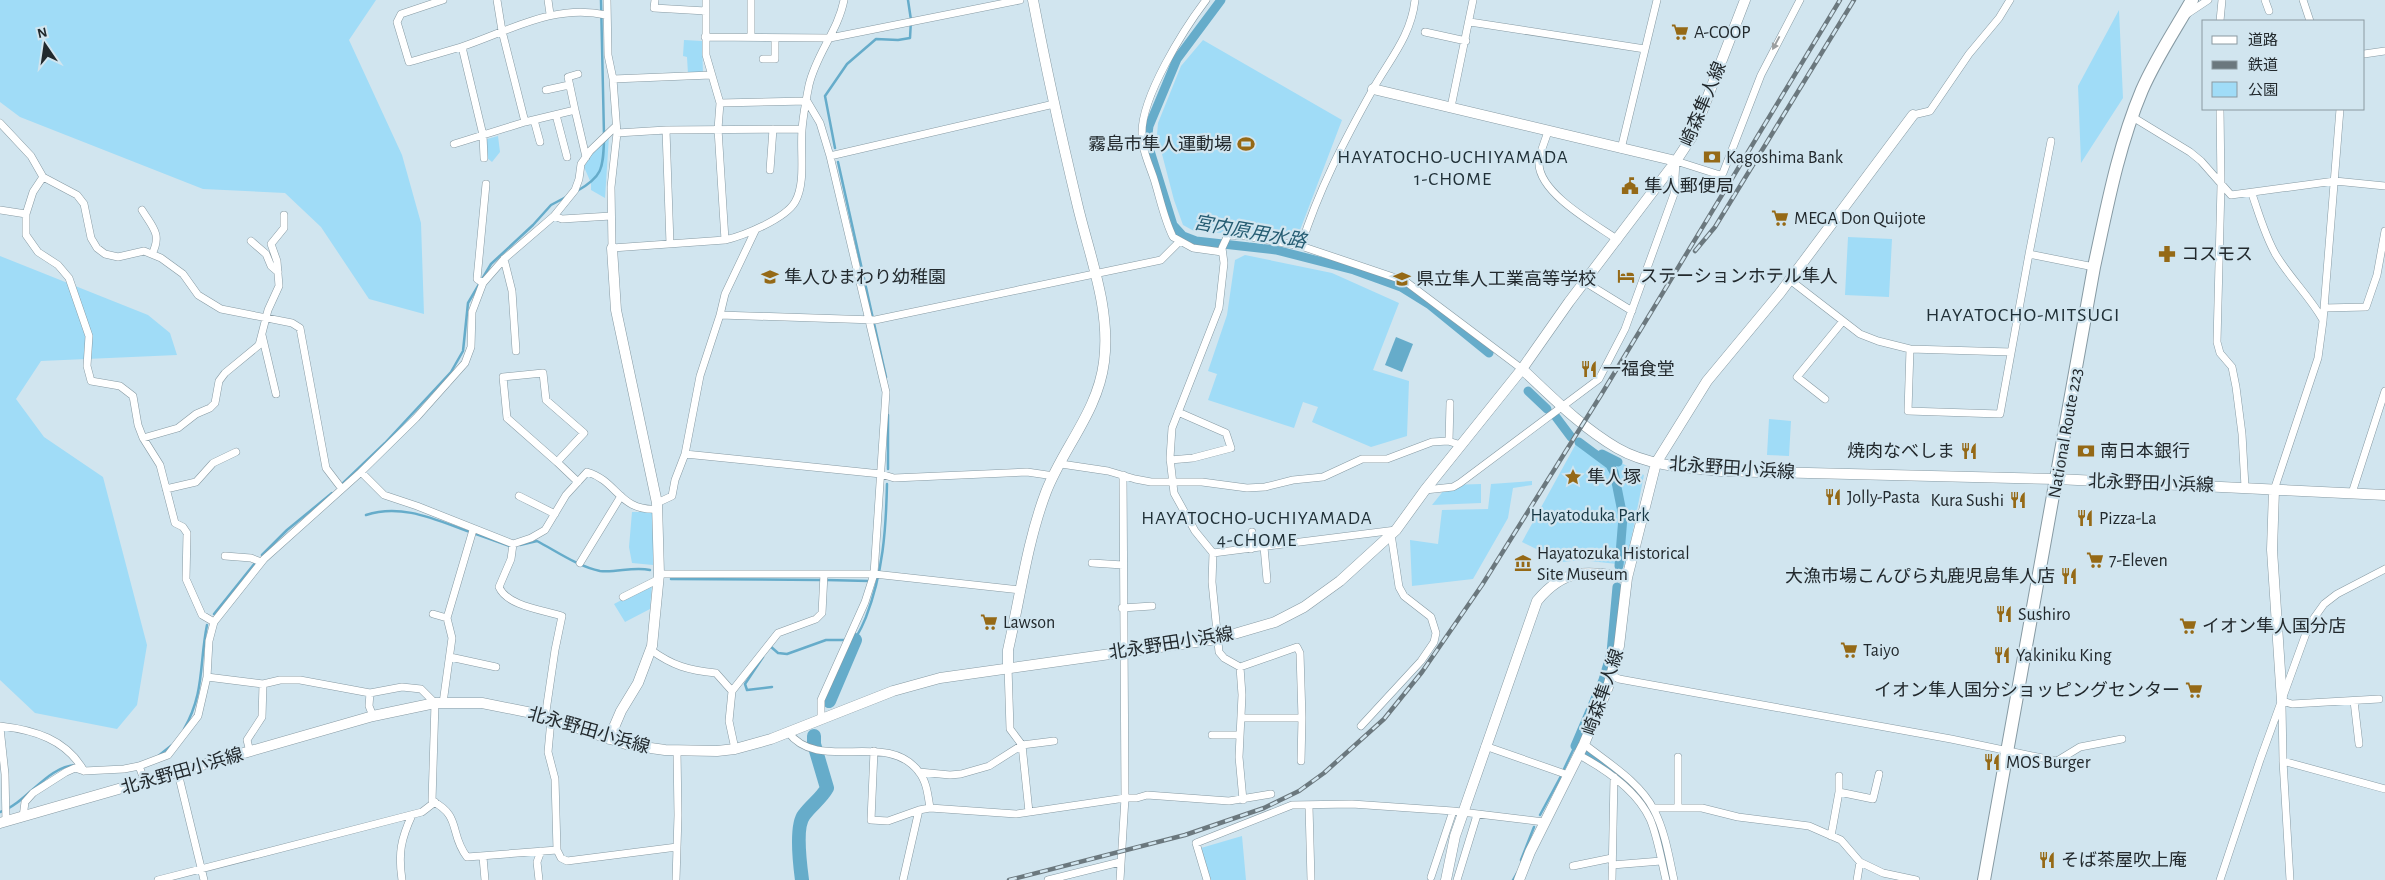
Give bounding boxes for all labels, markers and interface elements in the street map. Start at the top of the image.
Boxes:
north arrow [20,20,70,70]
legend [2202,20,2365,110]
supermarket icon: A-COOP [1670,22,1690,42]
place label: A-COOP [1694,24,1751,42]
text: N [36,25,49,41]
text: 道路 [2248,32,2278,48]
one-way arrow [1772,35,1780,50]
text: 鉄道 [2248,57,2278,73]
street label: 崎森隼人線 [1676,59,1730,149]
text: 公園 [2248,82,2278,98]
place label: 霧島市隼人運動場 [1088,134,1232,154]
sports icon: 霧島市隼人運動場 [1236,134,1256,154]
bank icon: Kagoshima Bank [1702,147,1722,167]
district label: HAYATOCHO-UCHIYAMADA 1-CHOME [1337,148,1569,189]
place label: Kagoshima Bank [1726,149,1844,167]
public building icon: 隼人郵便局 [1620,176,1640,196]
place label: 隼人郵便局 [1644,176,1734,196]
supermarket icon: MEGA Don Quijote [1770,208,1790,228]
place label: MEGA Don Quijote [1794,210,1926,228]
water label: 宮内原用水路 [1192,212,1310,252]
pharmacy icon: コスモス [2157,244,2177,264]
place label: コスモス [2181,246,2253,264]
hotel icon: ステーションホテル隼人 [1616,266,1636,286]
place label: ステーションホテル隼人 [1640,266,1838,286]
school or university icon: 隼人ひまわり幼稚園 [760,267,780,287]
place label: 隼人ひまわり幼稚園 [784,267,946,287]
school or university icon: 県立隼人工業高等学校 [1392,269,1412,289]
place label: 県立隼人工業高等学校 [1416,269,1596,289]
district label: HAYATOCHO-MITSUGI [1926,305,2120,325]
restaurant icon: 一福食堂 [1579,359,1599,379]
place label: 一福食堂 [1603,360,1675,379]
street label: National Route 223 [2046,367,2086,500]
restaurant icon: 焼肉なべしま [1959,441,1979,461]
bank icon: 南日本銀行 [2076,441,2096,461]
place label: 南日本銀行 [2100,441,2190,461]
place label: 焼肉なべしま [1847,442,1955,461]
street label: 北永野田小浜線 [1668,454,1796,482]
place icon: 隼人塚 [1563,467,1583,487]
place label: 隼人塚 [1587,467,1641,487]
street label: 北永野田小浜線 [2088,471,2214,495]
restaurant icon: Jolly-Pasta [1823,487,1843,507]
place label: Jolly-Pasta [1847,489,1920,507]
restaurant icon: Kura Sushi [2008,490,2028,510]
place label: Kura Sushi [1930,492,2004,510]
park label: Hayatoduka Park [1531,507,1650,525]
restaurant icon: Pizza-La [2075,508,2095,528]
district label: HAYATOCHO-UCHIYAMADA 4-CHOME [1141,509,1373,550]
place label: Pizza-La [2099,510,2157,528]
place label: Hayatozuka Historical Site Museum [1537,545,1690,584]
supermarket icon: 7-Eleven [2085,550,2105,570]
place label: 7-Eleven [2109,552,2168,570]
museum icon: Hayatozuka Historical Site Museum [1513,553,1533,573]
place label: 大漁市場こんぴら丸鹿児島隼人店 [1785,566,2055,586]
restaurant icon: 大漁市場こんぴら丸鹿児島隼人店 [2059,566,2079,586]
restaurant icon: Sushiro [1994,604,2014,624]
place label: Sushiro [2018,606,2071,624]
supermarket icon: Lawson [979,612,999,632]
place label: Lawson [1003,614,1055,632]
supermarket icon: イオン隼人国分店 [2178,616,2198,636]
place label: イオン隼人国分店 [2202,616,2346,636]
street label: 北永野田小浜線 [1107,623,1235,663]
supermarket icon: Taiyo [1839,640,1859,660]
place label: Taiyo [1863,642,1900,660]
restaurant icon: Yakiniku King [1992,645,2012,665]
street label: 崎森隼人線 [1579,646,1627,738]
place label: Yakiniku King [2016,647,2112,665]
place label: イオン隼人国分ショッピングセンター [1874,680,2180,700]
supermarket icon: イオン隼人国分ショッピングセンター [2184,680,2204,700]
street label: 北永野田小浜線 [526,703,652,757]
street label: 北永野田小浜線 [119,744,245,798]
restaurant icon: MOS Burger [1982,752,2002,772]
place label: MOS Burger [2006,754,2091,772]
restaurant icon: そば茶屋吹上庵 [2037,850,2057,870]
place label: そば茶屋吹上庵 [2061,851,2187,870]

